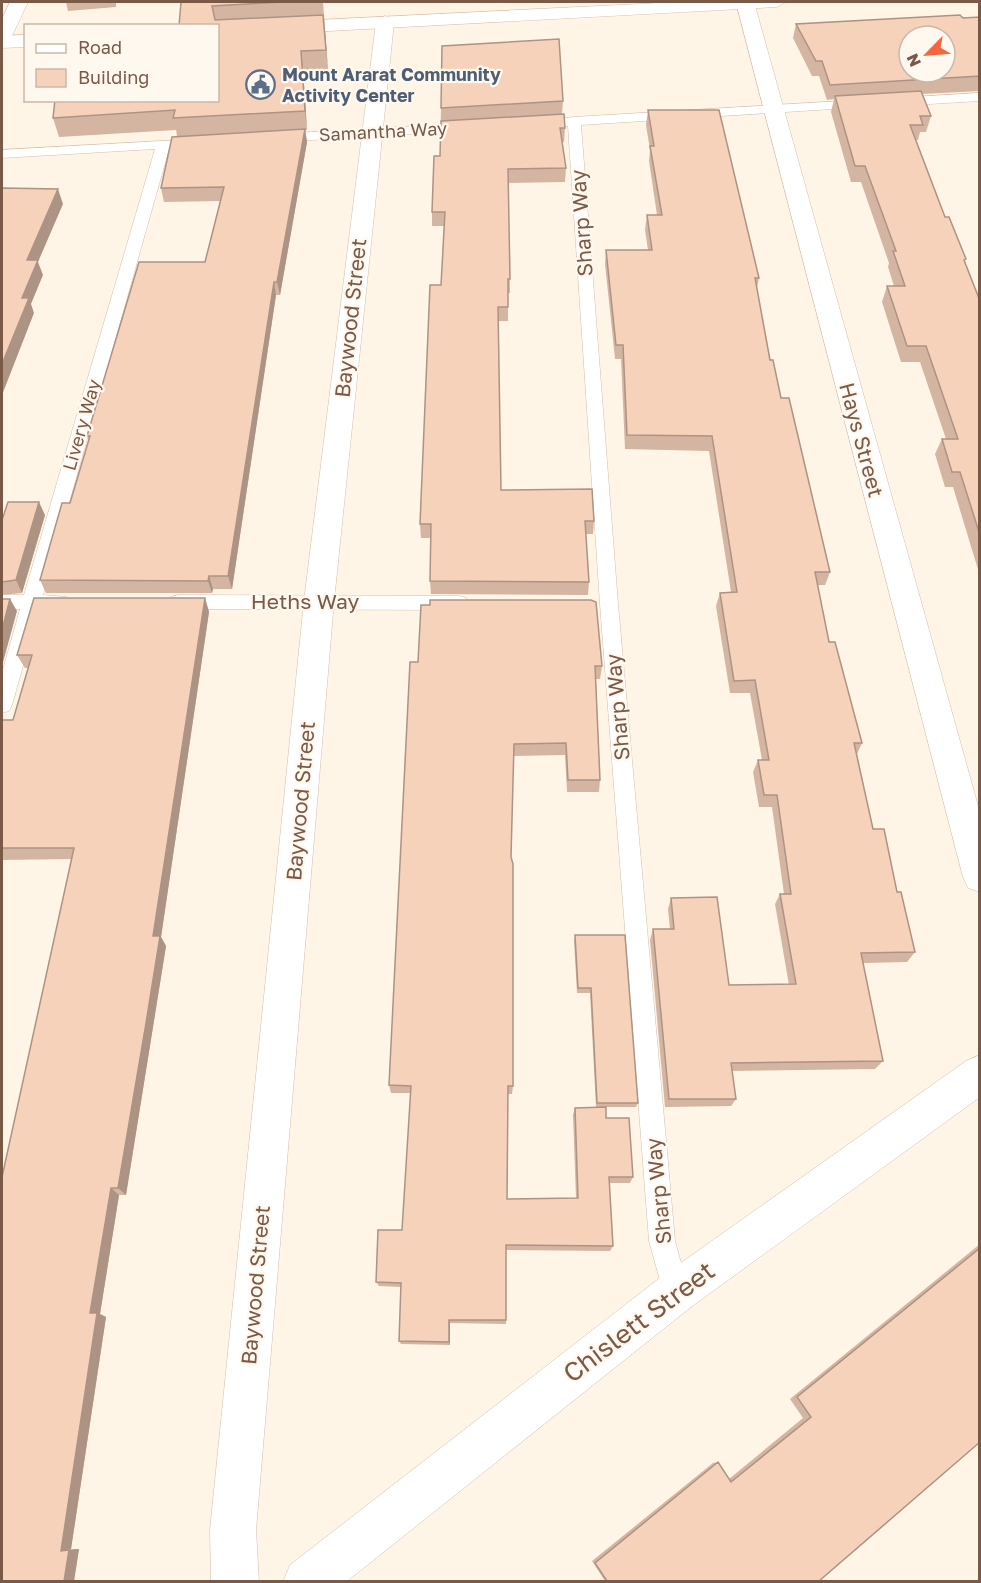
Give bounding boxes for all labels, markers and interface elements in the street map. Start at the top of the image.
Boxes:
legend [24,24,219,102]
north arrow [897,24,957,84]
text: Road [78,36,122,58]
text: N [902,51,925,70]
place label: Mount Ararat Community Activity Center [282,63,501,106]
text: Building [78,66,149,88]
public building icon: Mount Ararat Community Activity Center [245,69,277,101]
street label: Samantha Way [318,117,447,145]
street label: Sharp Way [564,169,598,277]
street label: Baywood Street [329,237,371,399]
street label: Livery Way [58,377,105,473]
street label: Hays Street [834,380,890,500]
street label: Heths Way [251,588,359,614]
street label: Sharp Way [599,652,635,762]
street label: Baywood Street [280,720,320,882]
street label: Sharp Way [639,1136,677,1246]
street label: Baywood Street [235,1204,275,1366]
street label: Chislett Street [557,1255,721,1389]

